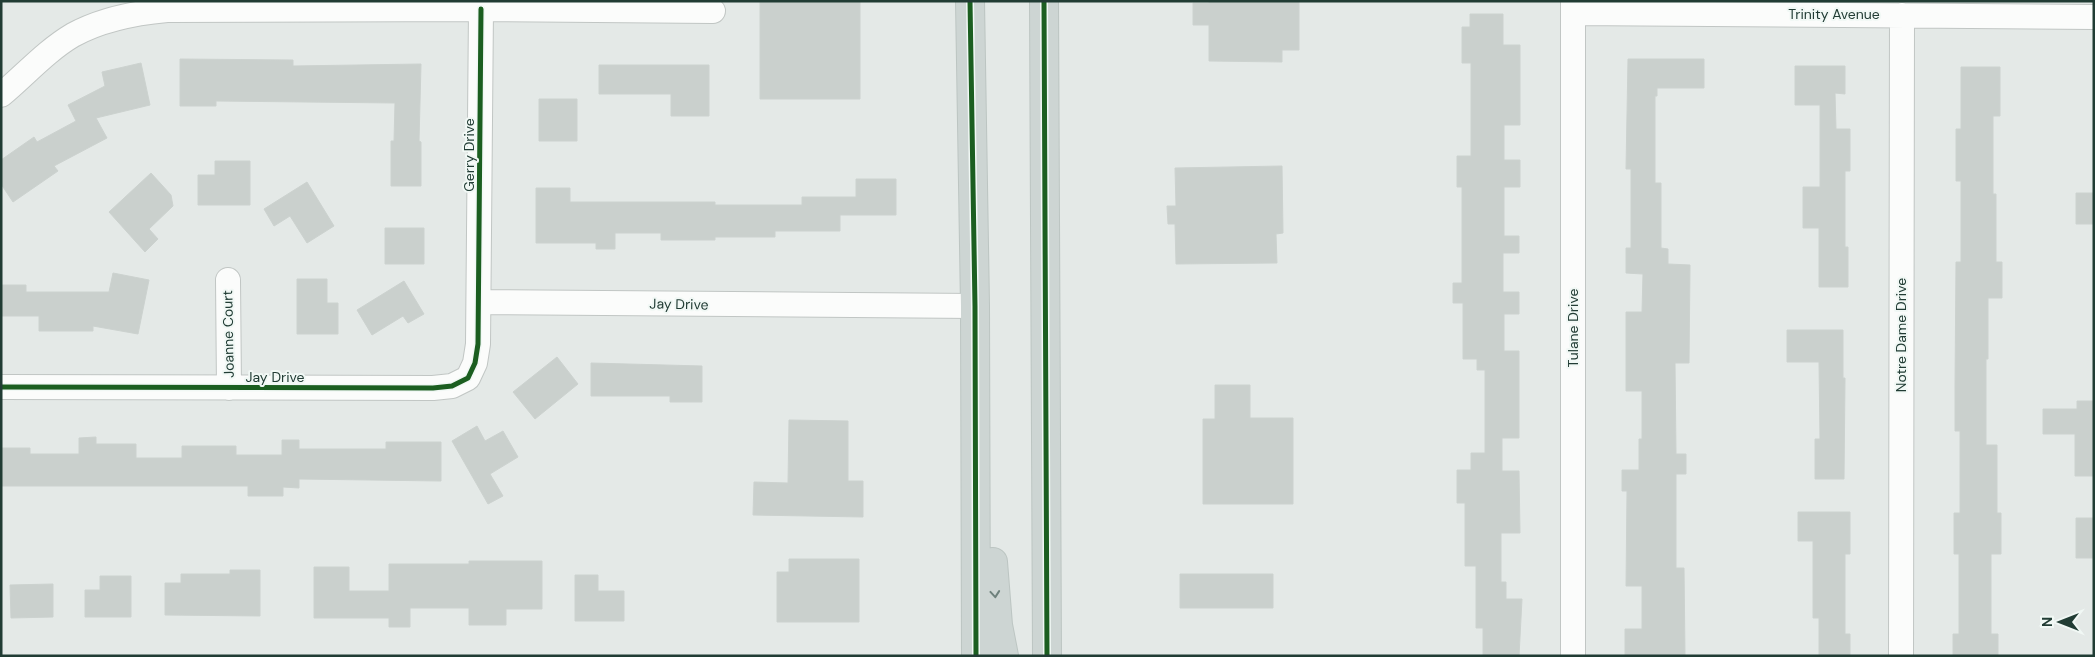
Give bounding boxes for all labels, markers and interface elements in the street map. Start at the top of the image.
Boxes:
street label: Trinity Avenue [1788,5,1880,23]
street label: Gerry Drive [460,118,478,192]
street label: Notre Dame Drive [1892,278,1910,392]
street label: Tulane Drive [1564,289,1582,367]
street label: Joanne Court [218,290,238,378]
street label: Jay Drive [649,294,709,314]
street label: Jay Drive [245,368,305,386]
one-way arrow [990,591,1001,599]
north arrow [2035,597,2085,647]
text: N [2038,617,2056,627]

